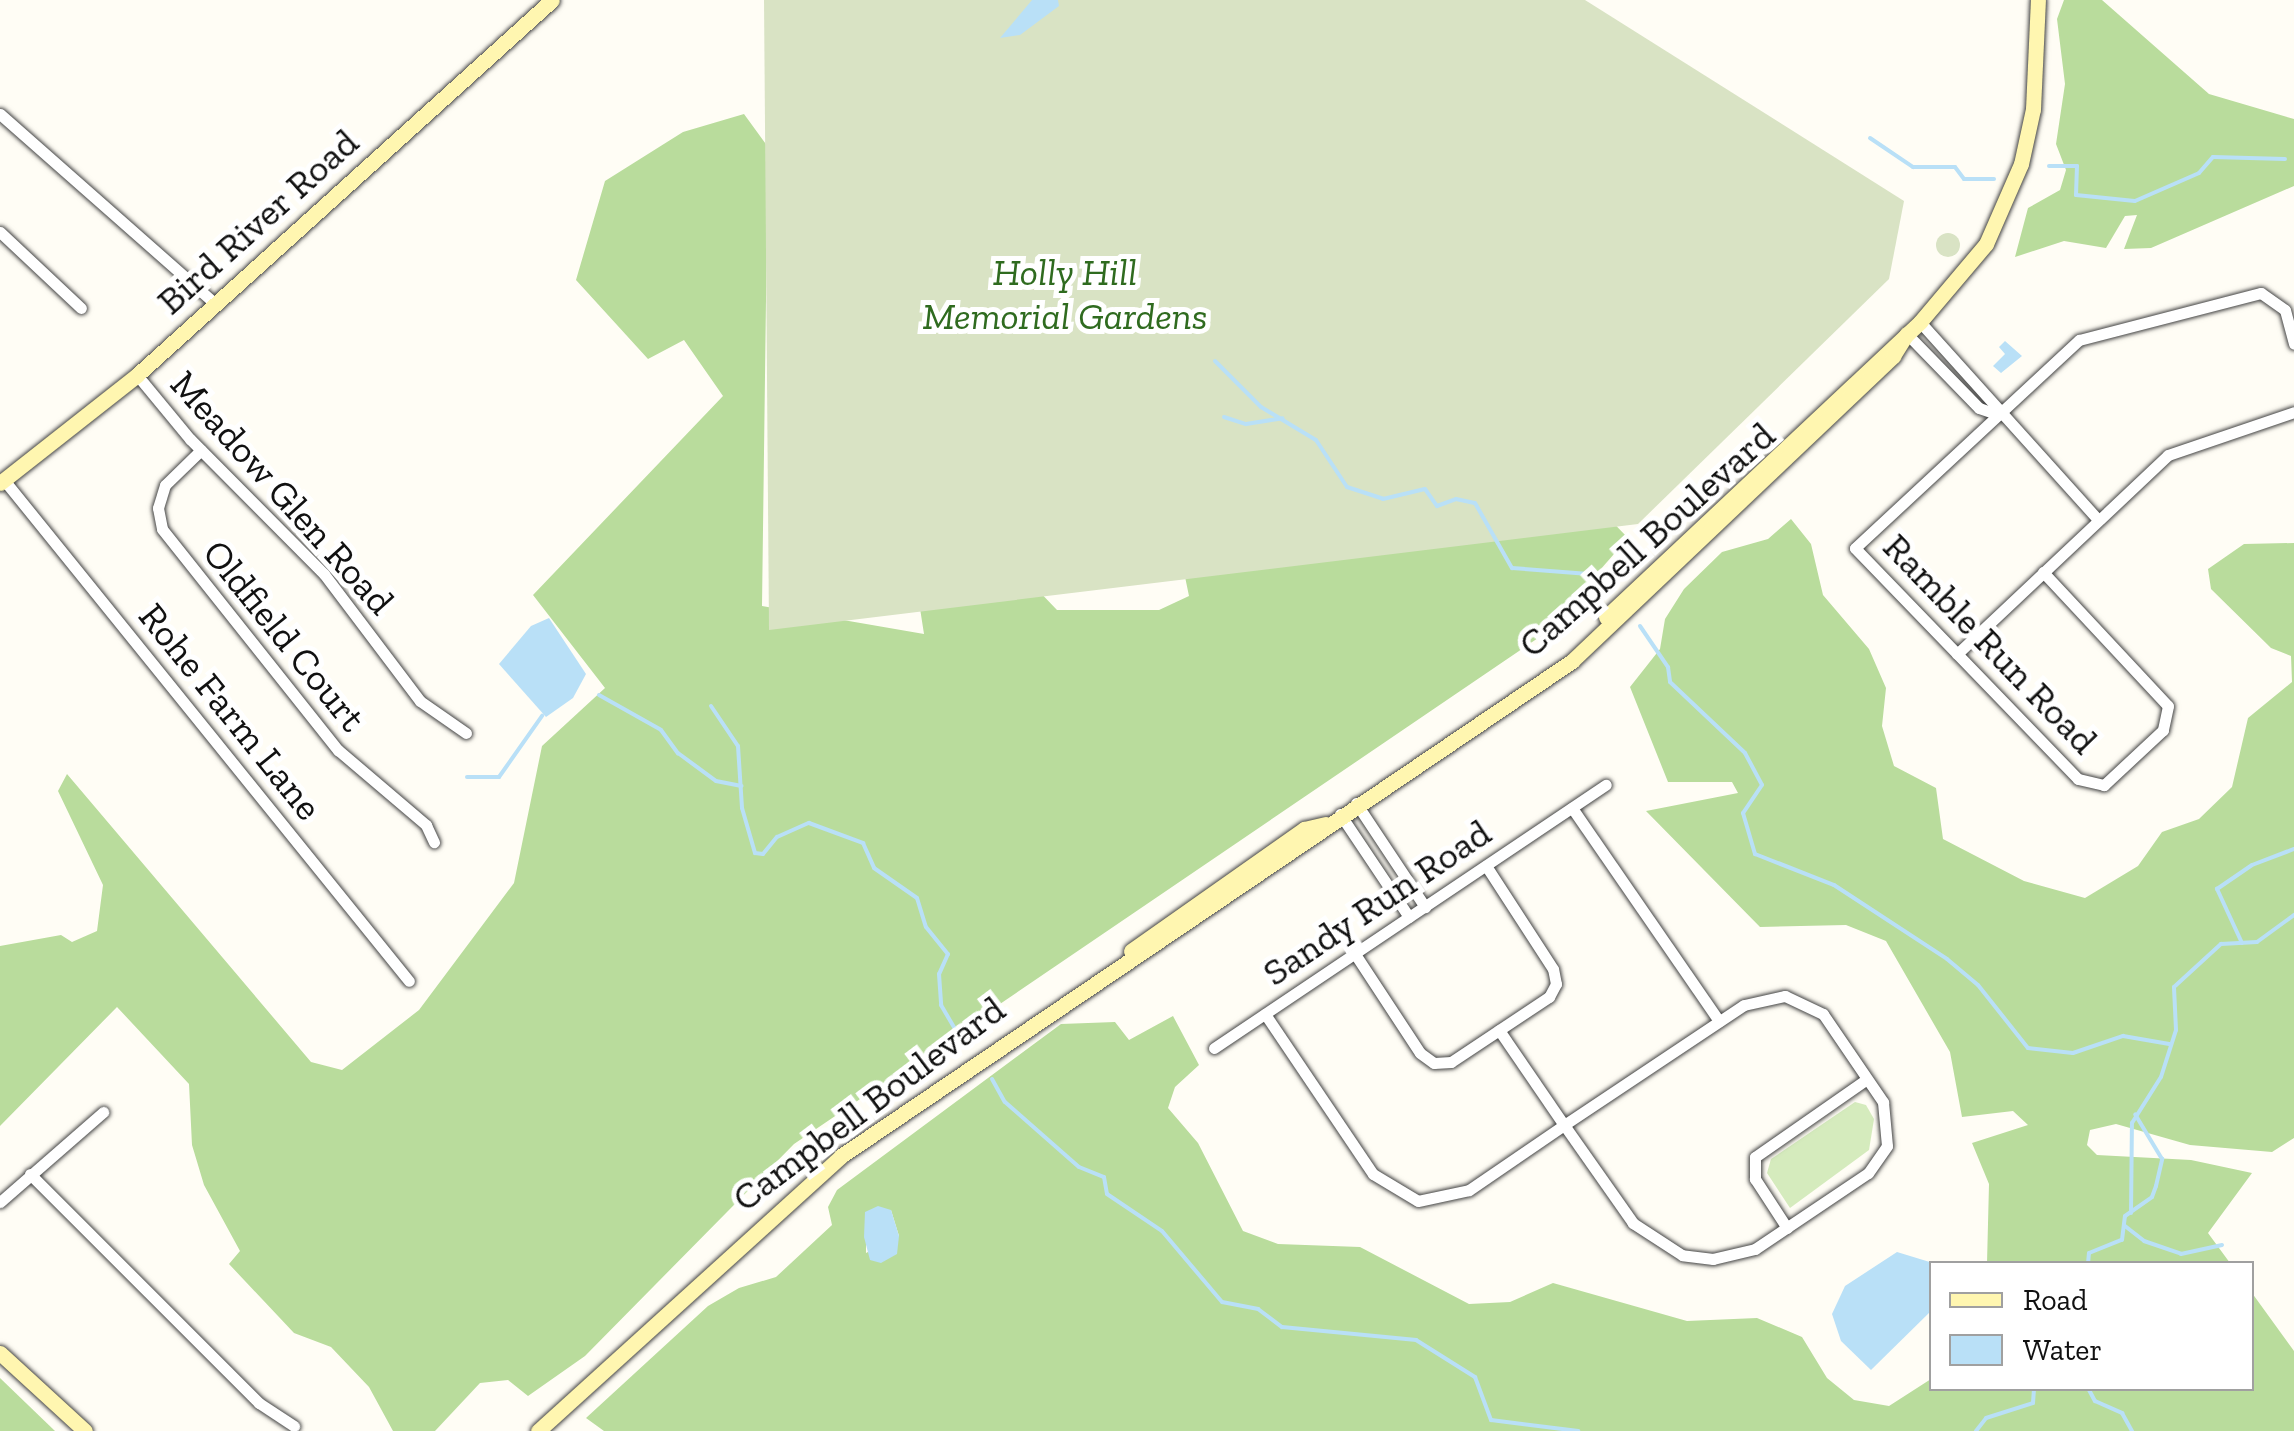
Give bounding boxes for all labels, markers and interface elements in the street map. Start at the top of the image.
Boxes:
street label: Bird River Road [148,120,368,324]
park label: Holly Hill Memorial Gardens [922,250,1208,340]
street label: Meadow Glen Road [160,361,404,625]
street label: Campbell Boulevard [1509,413,1785,667]
street label: Ramble Run Road [1873,524,2107,764]
street label: Oldfield Court [193,531,375,741]
street label: Rohe Farm Lane [129,595,331,829]
street label: Sandy Run Road [1254,810,1500,996]
street label: Campbell Boulevard [724,987,1014,1221]
legend [1929,1261,2254,1391]
text: Road [2023,1282,2088,1318]
text: Water [2023,1332,2102,1368]

